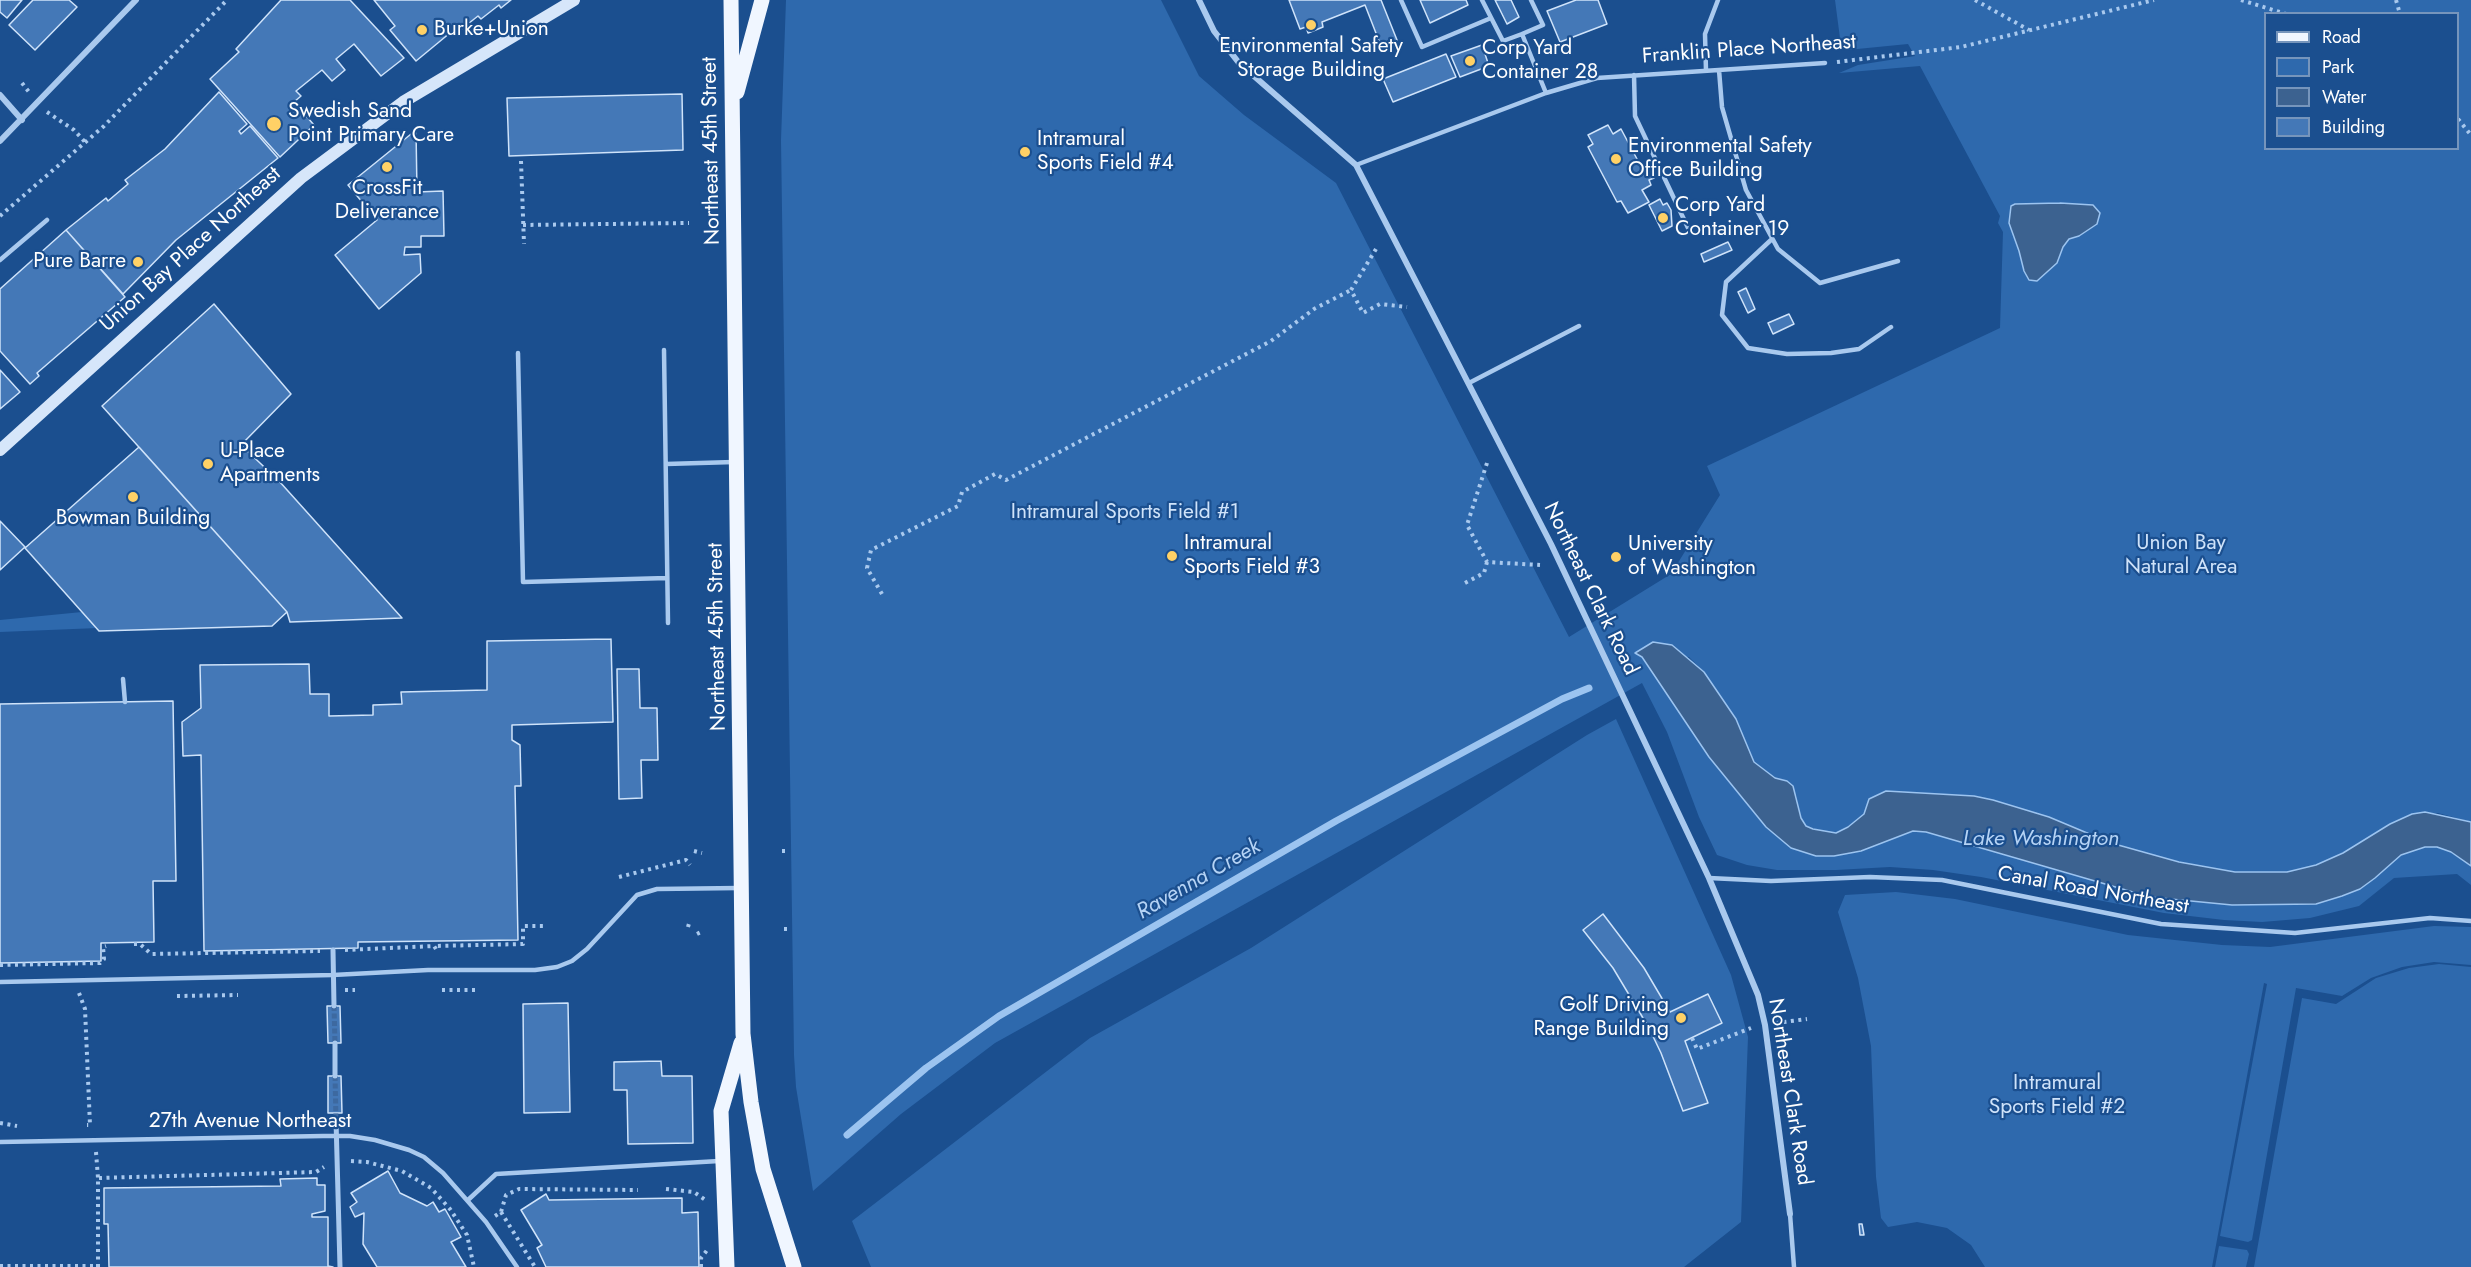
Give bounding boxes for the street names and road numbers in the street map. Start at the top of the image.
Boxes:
street label: Franklin Place Northeast [1641,30,1857,70]
street label: Northeast 45th Street [698,57,726,245]
street label: Union Bay Place Northeast [95,162,287,338]
street label: Northeast Clark Road [1537,499,1643,679]
street label: Northeast 45th Street [704,543,732,731]
street label: Canal Road Northeast [1995,862,2191,920]
street label: Northeast Clark Road [1762,997,1816,1187]
street label: 27th Avenue Northeast [149,1109,351,1135]

